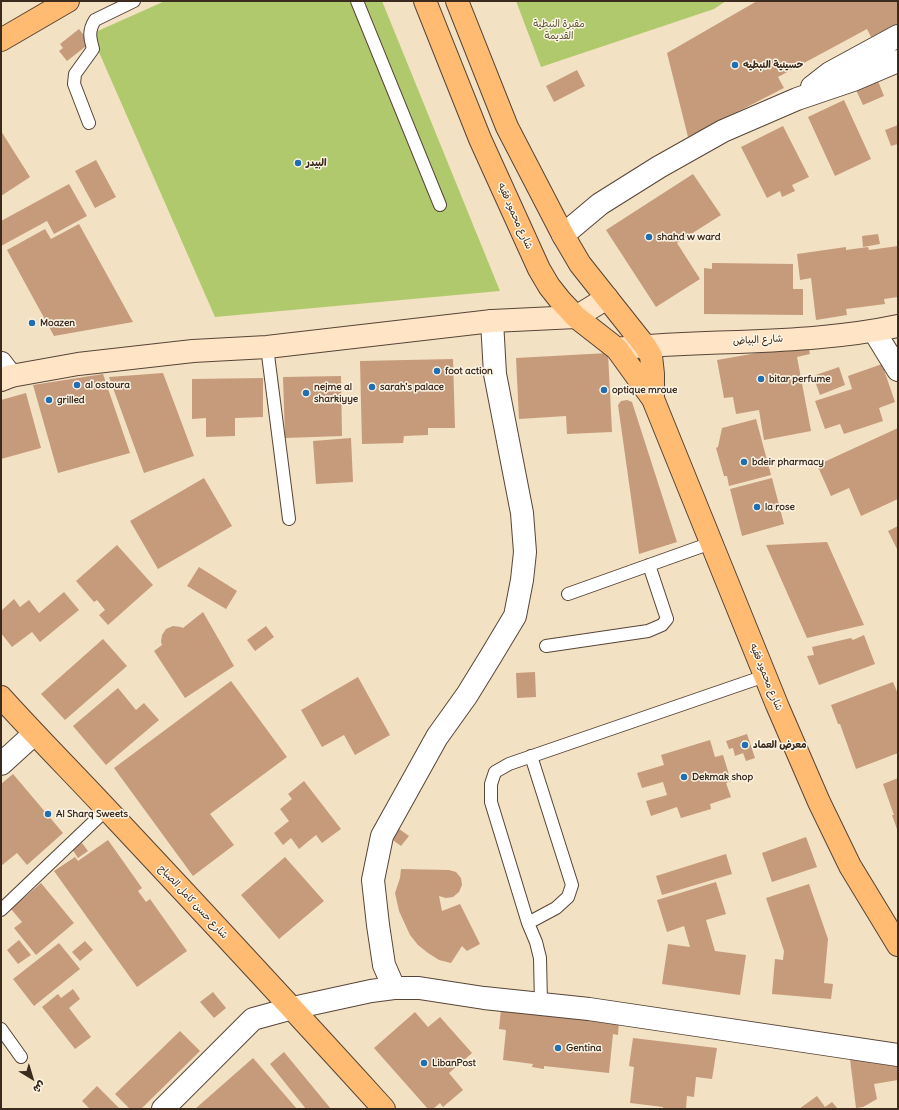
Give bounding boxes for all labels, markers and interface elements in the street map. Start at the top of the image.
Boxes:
park label: مقبرة النبطية القديمة [533,18,585,42]
place label: حسينية النبطيه [743,59,803,71]
marker: حسينية النبطيه [730,60,740,70]
place label: البيدر [306,157,327,169]
marker: البيدر [293,158,303,168]
street label: شارع محمود فقيه [495,181,535,251]
place label: shahd w ward [657,231,721,243]
marker: shahd w ward [644,232,654,242]
place label: Moazen [40,317,75,329]
marker: Moazen [27,318,37,328]
street label: شارع البياض [733,333,783,347]
place label: foot action [445,365,493,377]
marker: foot action [432,366,442,376]
place label: bitar perfume [769,373,831,385]
marker: bitar perfume [756,374,766,384]
place label: al ostoura [85,379,130,391]
marker: al ostoura [72,380,82,390]
place label: nejme al sharkiyye [314,381,358,404]
place label: sarah's palace [380,381,444,393]
marker: sarah's palace [367,382,377,392]
place label: optique mroue [612,384,678,396]
marker: optique mroue [599,385,609,395]
marker: nejme al sharkiyye [301,388,311,398]
place label: grilled [57,394,85,406]
marker: grilled [44,395,54,405]
place label: bdeir pharmacy [752,456,824,468]
marker: bdeir pharmacy [739,457,749,467]
place label: la rose [765,501,795,513]
marker: la rose [752,502,762,512]
street label: شارع محمود فقيه [747,642,785,712]
place label: معرض العماد [753,739,807,751]
marker: معرض العماد [740,740,750,750]
place label: Dekmak shop [692,771,753,783]
marker: Dekmak shop [679,772,689,782]
place label: Al Sharq Sweets [56,808,128,820]
marker: Al Sharq Sweets [43,809,53,819]
street label: شارع حسن كامل الصباح [156,863,230,941]
place label: Gentina [566,1042,601,1054]
marker: Gentina [553,1043,563,1053]
place label: LibanPost [432,1057,476,1069]
north arrow [12,1058,52,1098]
marker: LibanPost [419,1058,429,1068]
text: ش [30,1078,48,1097]

